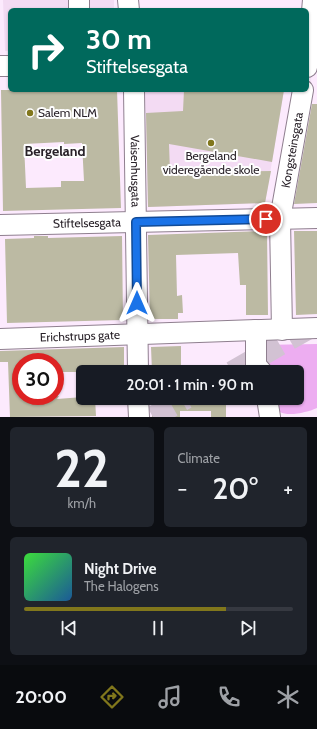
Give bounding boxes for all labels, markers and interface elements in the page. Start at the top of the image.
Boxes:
text: 30 m [86,22,152,56]
icon: right [20,24,72,76]
text: Stiftelsesgata [86,56,188,78]
place label: Salem NLM [38,105,97,120]
marker: Salem NLM [25,108,35,118]
street label: Kongsteinsgata [278,111,306,189]
street label: Vaisenhusgata [128,135,144,207]
marker: Bergeland videregående skole [206,138,216,148]
district label: Bergeland [24,142,86,160]
place label: Bergeland videregående skole [163,148,259,177]
pin [249,202,283,236]
icon: arrive [255,208,277,230]
street label: Stiftelsesgata [53,214,121,231]
position arrow [116,282,158,324]
street label: Erichstrups gate [40,327,120,345]
speed limit sign: 30 [12,353,64,405]
text: 20:01 · 1 min · 90 m [126,376,254,394]
text: 22 [54,437,109,500]
text: Climate [178,450,220,466]
text: 20° [212,470,258,507]
text: − [178,475,187,502]
text: + [283,475,293,502]
text: km/h [68,495,96,511]
text: Night Drive [84,560,157,578]
text: The Halogens [84,578,159,594]
icon: previous [58,617,80,639]
icon: pause [147,617,169,639]
icon: next [237,617,259,639]
icon: directions [98,683,126,711]
icon: music [156,683,184,711]
icon: phone [215,683,243,711]
icon: climate [274,683,302,711]
text: 20:00 [15,686,67,708]

